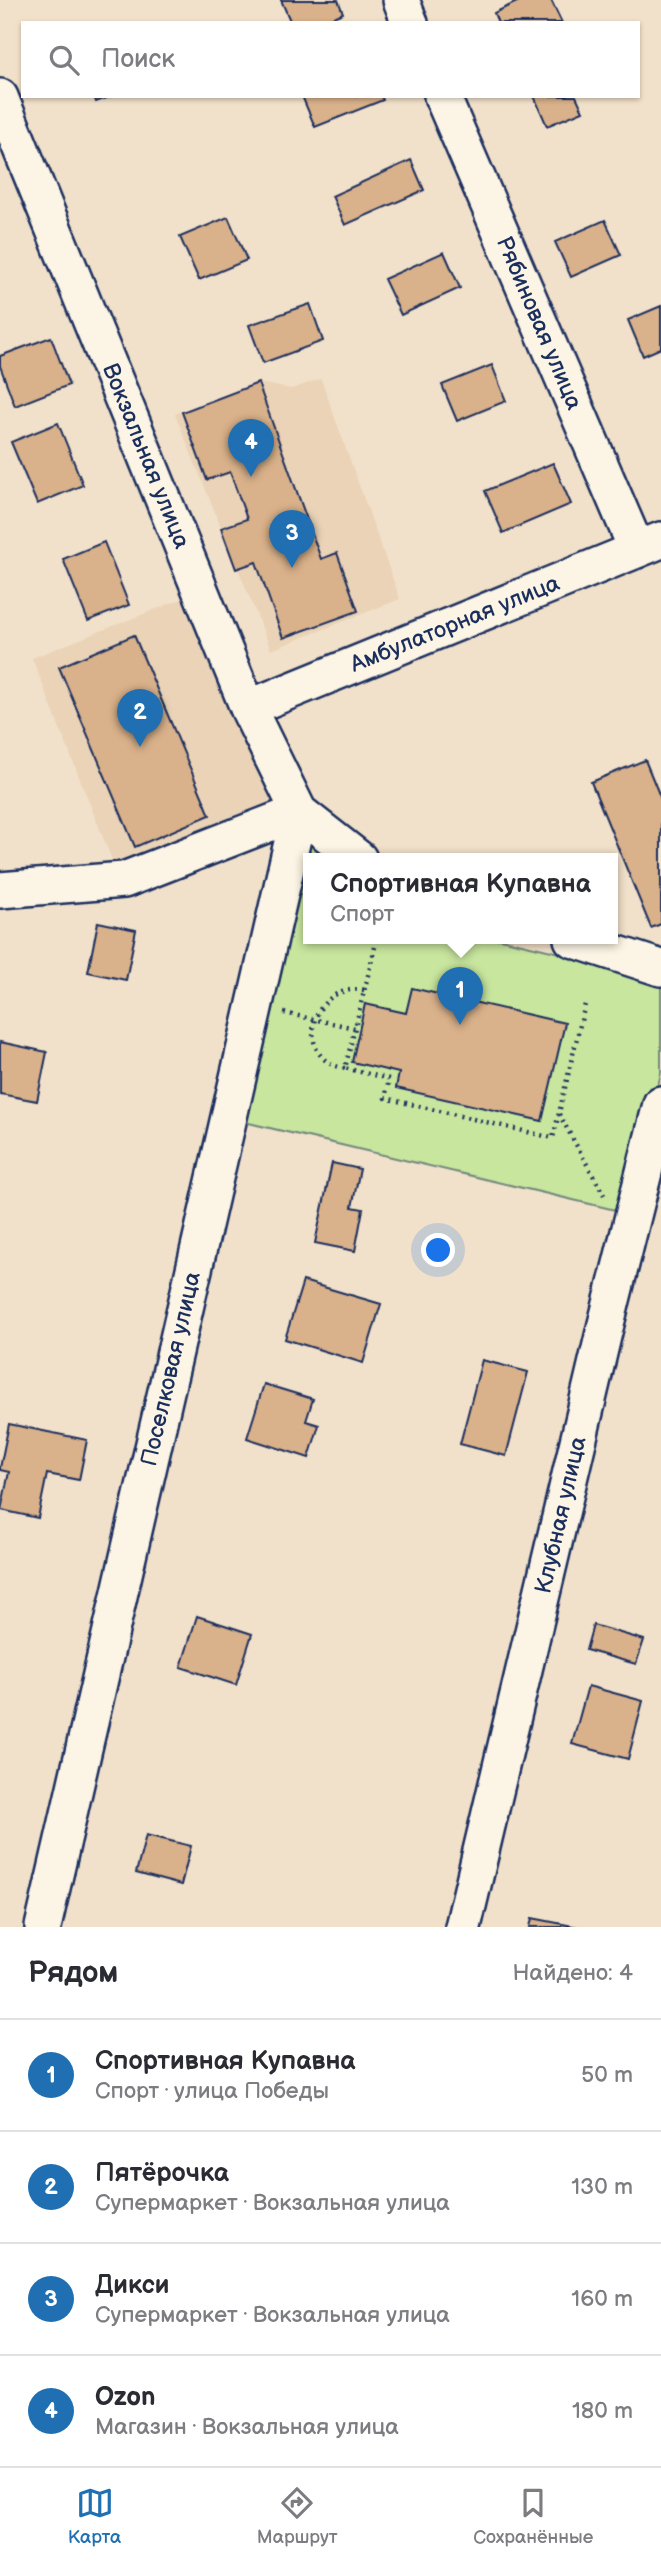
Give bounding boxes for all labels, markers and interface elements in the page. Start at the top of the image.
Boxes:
search box [21,21,640,98]
icon: search [45,41,83,79]
text: Поиск [101,44,175,75]
street label: Рябиновая улица [490,232,588,414]
street label: Вокзальная улица [96,359,196,553]
pin: 4 [228,419,274,477]
pin: 3 [269,510,315,568]
street label: Амбулаторная улица [345,569,564,679]
pin: 2 [117,689,163,747]
popup [303,853,618,944]
text: Спортивная Купавна [330,869,591,900]
text: Спорт [330,900,394,928]
pin: 1 [437,967,483,1025]
your location [421,1233,455,1267]
street label: Поселковая улица [135,1269,207,1469]
street label: Клубная улица [529,1433,593,1596]
text: Рядом [28,1955,118,1991]
text: Найдено: 4 [513,1959,633,1987]
text: Спортивная Купавна [95,2046,355,2077]
text: 1 [46,2061,56,2089]
text: 50 m [581,2061,633,2089]
text: Спорт · улица Победы [95,2077,329,2105]
text: Пятёрочка [95,2158,229,2189]
text: 2 [44,2173,58,2201]
text: 130 m [571,2173,633,2201]
text: Супермаркет · Вокзальная улица [95,2189,450,2217]
text: Дикси [95,2270,170,2301]
text: 3 [44,2285,58,2313]
text: 160 m [571,2285,633,2313]
text: Супермаркет · Вокзальная улица [95,2301,450,2329]
text: Ozon [95,2382,156,2413]
text: 4 [44,2397,58,2425]
text: 180 m [572,2397,633,2425]
text: Магазин · Вокзальная улица [95,2413,399,2441]
tab: Карта [68,2484,121,2549]
tab: Маршрут [257,2484,338,2549]
tab: Сохранённые [473,2484,593,2549]

